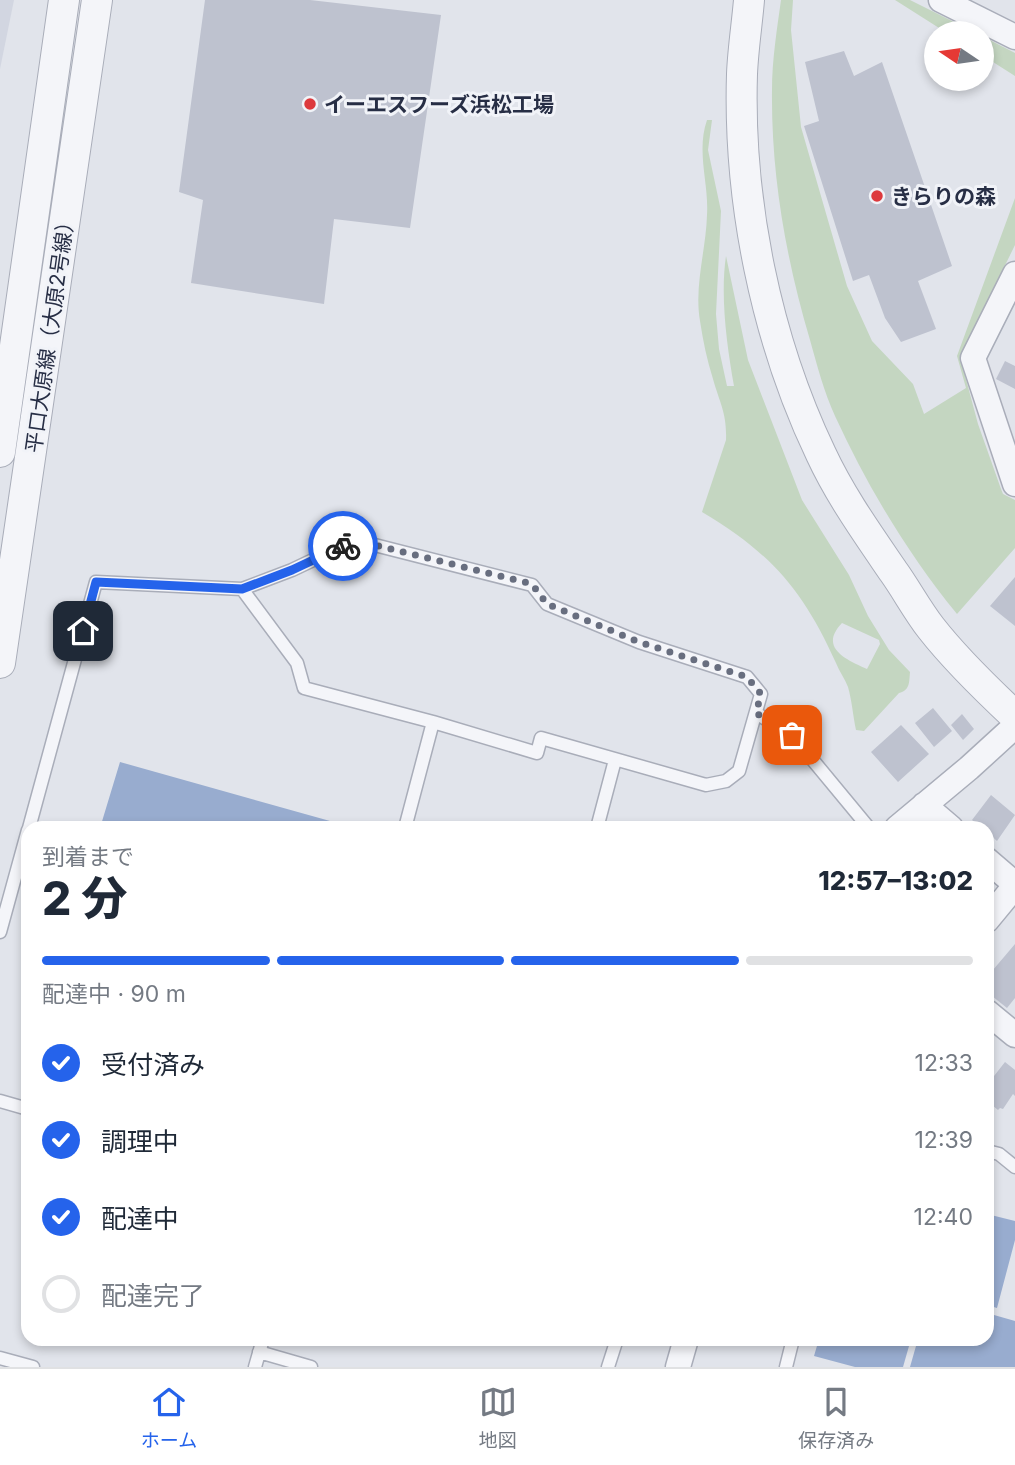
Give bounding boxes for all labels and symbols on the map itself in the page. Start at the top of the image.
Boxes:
north arrow [924,21,994,91]
place label: イーエスフーズ浜松工場 [324,92,554,117]
marker: イーエスフーズ浜松工場 [302,96,318,112]
place label: きらりの森 [891,184,996,209]
marker: きらりの森 [869,188,885,204]
street label: 平口大原線（大原2号線） [21,210,79,454]
courier [308,511,378,581]
pin [53,601,113,661]
pin [762,705,822,765]

